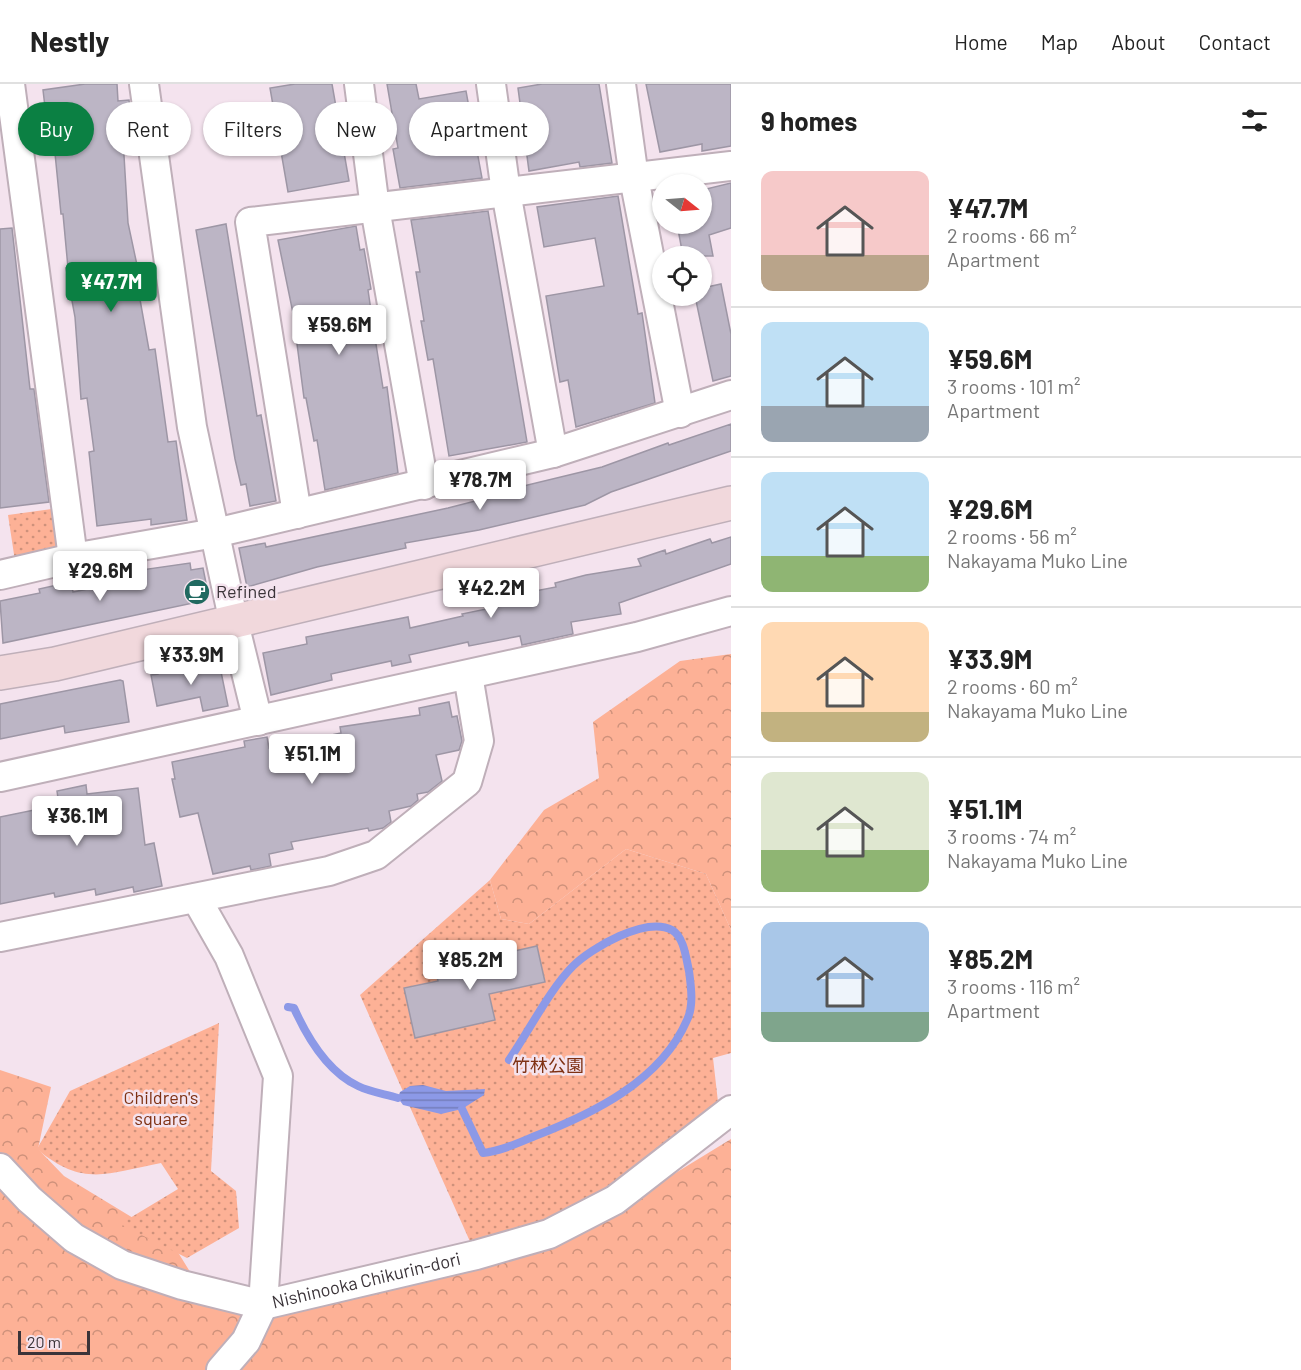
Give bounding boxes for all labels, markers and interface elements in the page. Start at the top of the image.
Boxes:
text: Nestly [30,24,109,58]
text: Home [954,29,1008,54]
text: Map [1041,29,1078,54]
text: About [1111,29,1166,54]
text: Contact [1199,29,1271,54]
chip: Buy [18,102,94,156]
chip: Rent [106,102,191,156]
chip: Filters [203,102,303,156]
chip: New [315,102,397,156]
chip: Apartment [409,102,549,156]
icon: filters [1238,104,1271,137]
text: 9 homes [761,105,857,136]
north arrow [652,174,712,234]
map controls [652,174,712,306]
text: ¥47.7M [947,192,1028,223]
icon: home [809,195,881,267]
text: 2 rooms · 66 m² [947,223,1077,247]
button: locate [652,246,712,306]
text: Apartment [947,247,1040,271]
pin: ¥47.7M [62,262,160,313]
text: ¥47.7M [80,269,142,293]
pin: ¥59.6M [290,305,388,356]
text: ¥59.6M [306,312,372,336]
text: ¥59.6M [947,343,1032,374]
icon: home [809,346,881,418]
text: 3 rooms · 101 m² [947,374,1080,398]
text: Apartment [947,398,1040,422]
pin: ¥78.7M [431,460,529,511]
text: ¥78.7M [448,467,512,491]
text: ¥29.6M [947,493,1033,524]
icon: home [809,496,881,568]
text: 2 rooms · 56 m² [947,524,1077,548]
text: Nakayama Muko Line [947,548,1128,572]
pin: ¥29.6M [51,551,149,602]
text: ¥29.6M [67,558,133,582]
pin: ¥42.2M [442,568,540,619]
text: ¥42.2M [457,575,525,599]
cafe icon: Refined [182,577,212,607]
place label: Refined [216,580,277,602]
pin: ¥33.9M [142,635,240,686]
text: ¥33.9M [158,642,224,666]
text: ¥33.9M [947,643,1032,674]
icon: home [809,646,881,718]
text: 2 rooms · 60 m² [947,674,1078,698]
text: Nakayama Muko Line [947,698,1128,722]
pin: ¥51.1M [263,734,361,785]
text: ¥51.1M [283,741,341,765]
text: ¥51.1M [947,793,1023,824]
pin: ¥36.1M [28,796,126,847]
icon: home [809,796,881,868]
text: ¥36.1M [46,803,108,827]
text: 3 rooms · 74 m² [947,824,1076,848]
text: Nakayama Muko Line [947,848,1128,872]
pin: ¥85.2M [421,940,519,991]
text: ¥85.2M [947,943,1033,974]
icon: home [809,946,881,1018]
text: ¥85.2M [437,947,503,971]
text: 3 rooms · 116 m² [947,974,1080,998]
text: Apartment [947,998,1040,1022]
park label: 竹林公園 [512,1054,584,1076]
park label: Children's square [124,1086,198,1129]
street label: Nishinooka Chikurin-dori [270,1247,463,1313]
scale bar [18,1328,90,1356]
text: 20 m [27,1332,61,1351]

